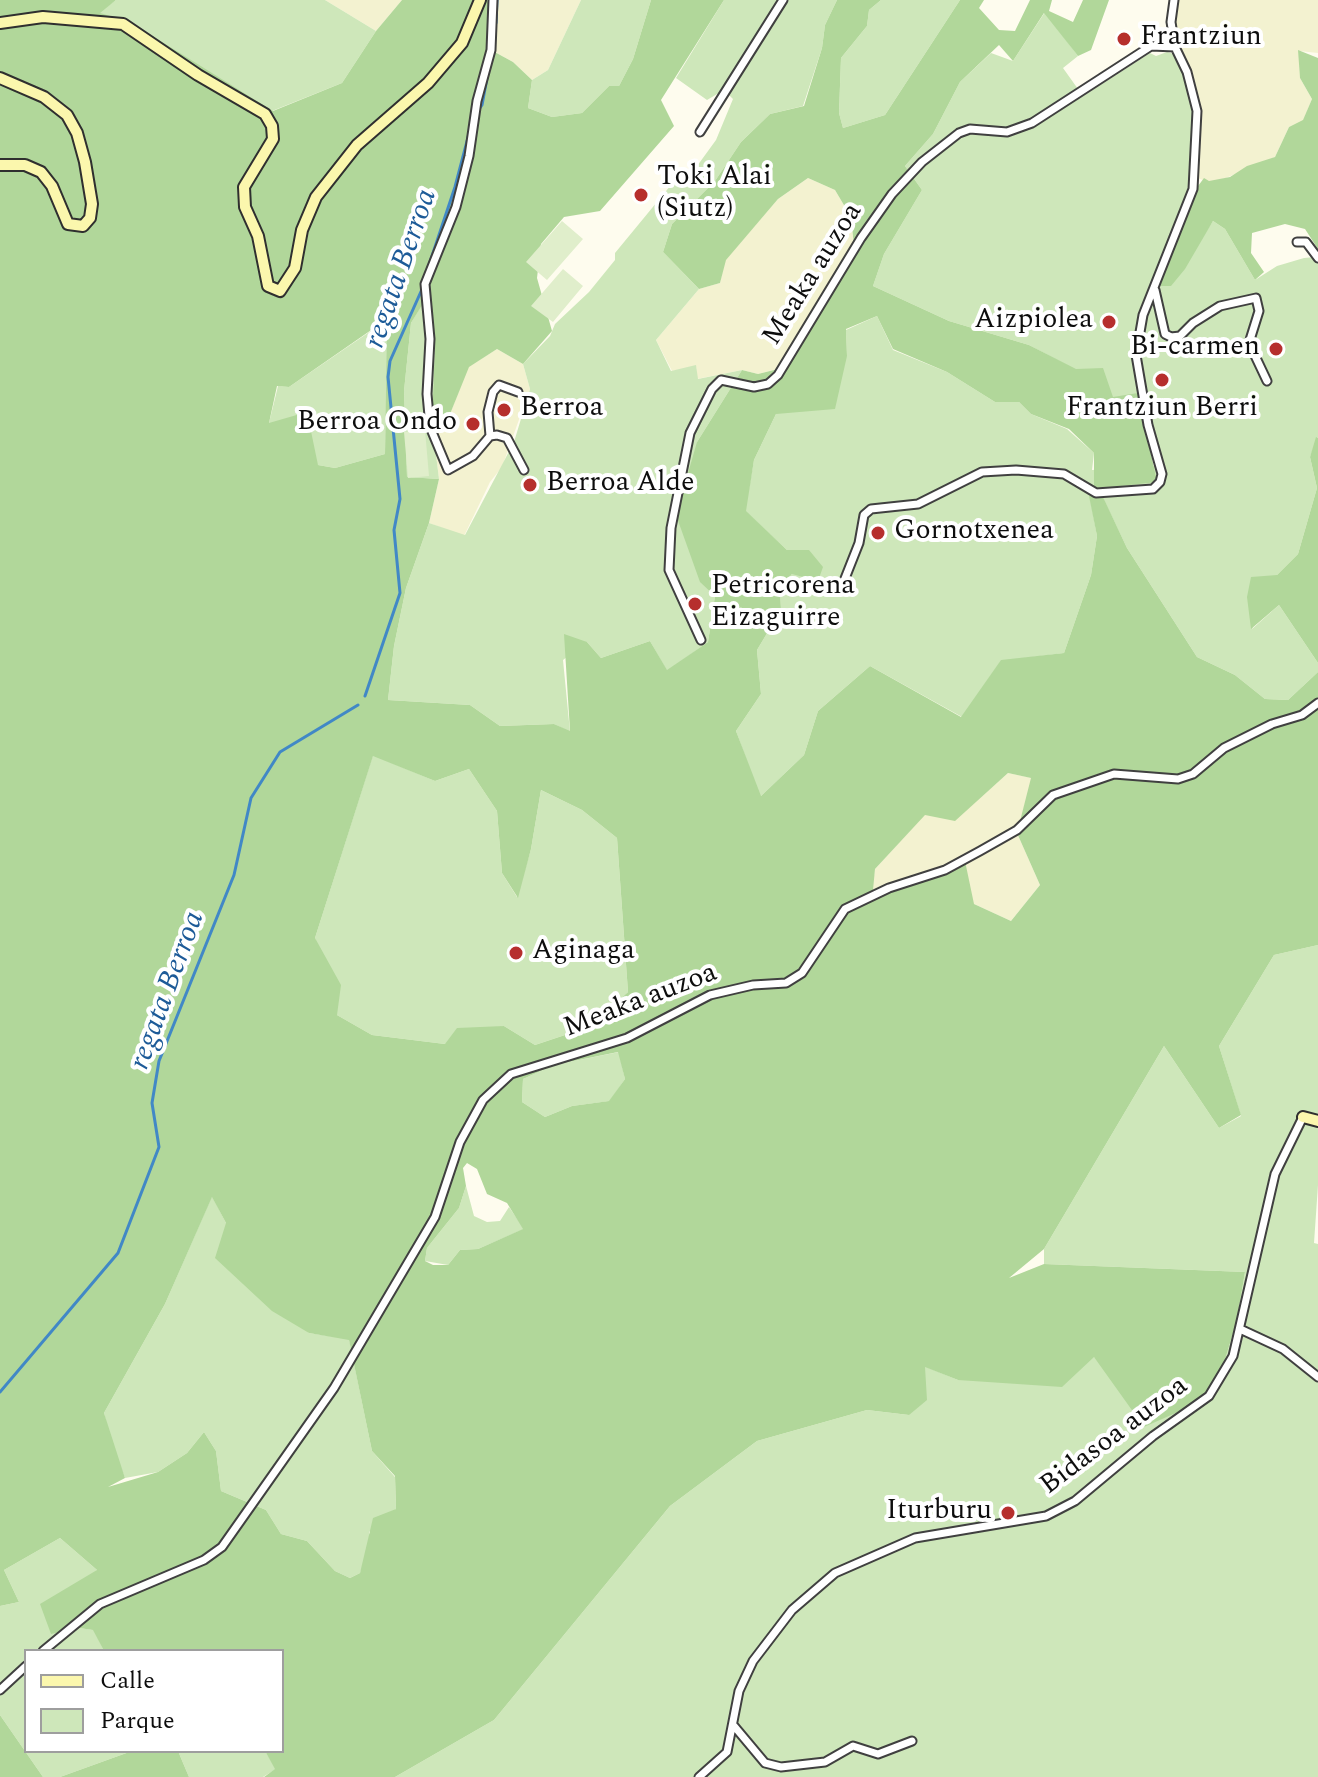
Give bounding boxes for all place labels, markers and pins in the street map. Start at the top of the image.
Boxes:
place label: Frantziun [1140,22,1262,56]
marker: Frantziun [1115,30,1133,48]
place label: Toki Alai (Siutz) [657,162,772,228]
marker: Toki Alai (Siutz) [632,186,650,204]
place label: Aizpiolea [974,305,1093,339]
marker: Aizpiolea [1100,313,1118,331]
place label: Bi-carmen [1130,332,1260,366]
marker: Bi-carmen [1267,340,1285,358]
marker: Frantziun Berri [1153,371,1171,389]
place label: Berroa [520,393,603,427]
place label: Frantziun Berri [1066,393,1258,427]
marker: Berroa [495,401,513,419]
place label: Berroa Ondo [297,407,457,441]
marker: Berroa Ondo [464,415,482,433]
place label: Berroa Alde [546,468,695,502]
marker: Berroa Alde [521,476,539,494]
place label: Gornotxenea [894,516,1054,550]
marker: Gornotxenea [869,524,887,542]
place label: Petricorena Eizaguirre [711,571,855,637]
marker: Petricorena Eizaguirre [686,595,704,613]
place label: Aginaga [532,936,635,970]
marker: Aginaga [507,944,525,962]
place label: Iturburu [886,1496,992,1530]
marker: Iturburu [999,1504,1017,1522]

